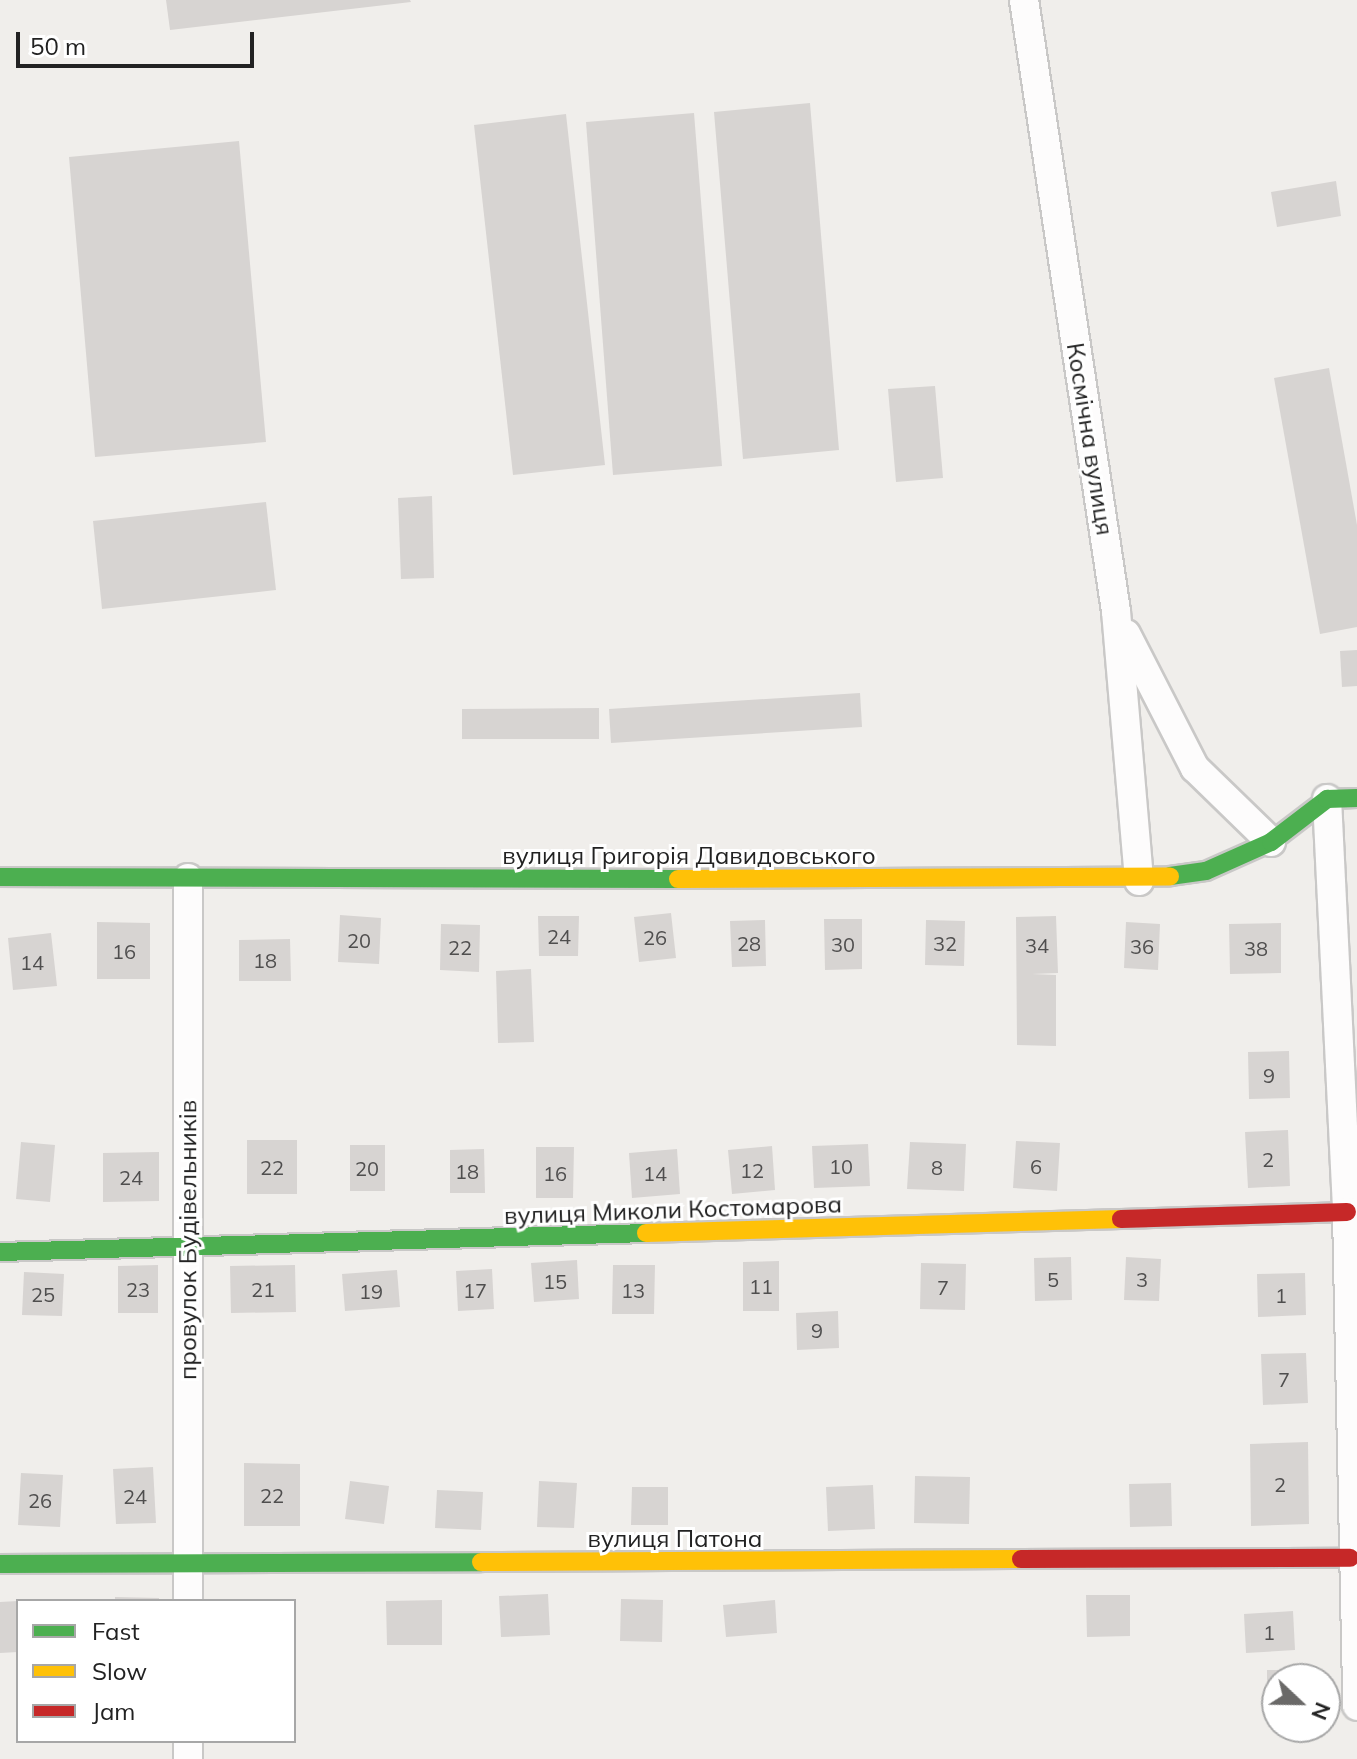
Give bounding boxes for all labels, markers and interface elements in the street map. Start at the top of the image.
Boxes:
scale bar [20,16,258,66]
text: 50 m [30,31,86,61]
street label: Космічна вулиця [1061,341,1119,537]
street label: вулиця Григорія Давидовського [502,842,876,870]
house number: 24 [547,924,571,948]
house number: 26 [643,925,667,949]
house number: 20 [347,928,371,952]
house number: 28 [737,931,761,955]
house number: 32 [933,931,957,955]
house number: 30 [831,932,855,956]
house number: 34 [1025,933,1049,957]
house number: 36 [1130,934,1154,958]
house number: 22 [448,935,472,959]
house number: 38 [1244,936,1268,960]
house number: 16 [112,939,136,963]
house number: 18 [253,948,277,972]
house number: 14 [20,950,44,974]
house number: 9 [1263,1063,1275,1087]
street label: провулок Будівельників [174,1100,202,1380]
house number: 2 [1262,1147,1274,1171]
house number: 10 [829,1154,853,1178]
house number: 6 [1030,1154,1042,1178]
house number: 22 [260,1155,284,1179]
house number: 8 [931,1155,943,1179]
house number: 20 [355,1156,379,1180]
house number: 12 [740,1158,764,1182]
house number: 18 [455,1159,479,1183]
house number: 16 [543,1161,567,1185]
house number: 14 [643,1161,667,1185]
house number: 24 [119,1165,143,1189]
street label: вулиця Миколи Костомарова [504,1190,842,1230]
house number: 5 [1047,1267,1059,1291]
house number: 3 [1136,1267,1148,1291]
house number: 15 [543,1269,567,1293]
house number: 11 [749,1274,773,1298]
house number: 7 [937,1275,949,1299]
house number: 23 [126,1277,150,1301]
house number: 21 [251,1277,275,1301]
house number: 17 [463,1278,487,1302]
house number: 13 [621,1278,645,1302]
house number: 19 [359,1279,383,1303]
house number: 25 [31,1282,55,1306]
house number: 1 [1275,1283,1287,1307]
house number: 9 [811,1318,823,1342]
house number: 7 [1278,1367,1290,1391]
house number: 2 [1274,1472,1286,1496]
house number: 22 [260,1483,284,1507]
house number: 24 [123,1484,147,1508]
house number: 26 [28,1488,52,1512]
street label: вулиця Патона [588,1525,762,1553]
legend [16,1599,296,1743]
text: Fast [92,1616,140,1646]
house number: 1 [1263,1620,1275,1644]
text: Slow [92,1656,147,1686]
north arrow [1261,1663,1341,1743]
text: Jam [92,1696,135,1726]
text: N [1305,1698,1337,1724]

